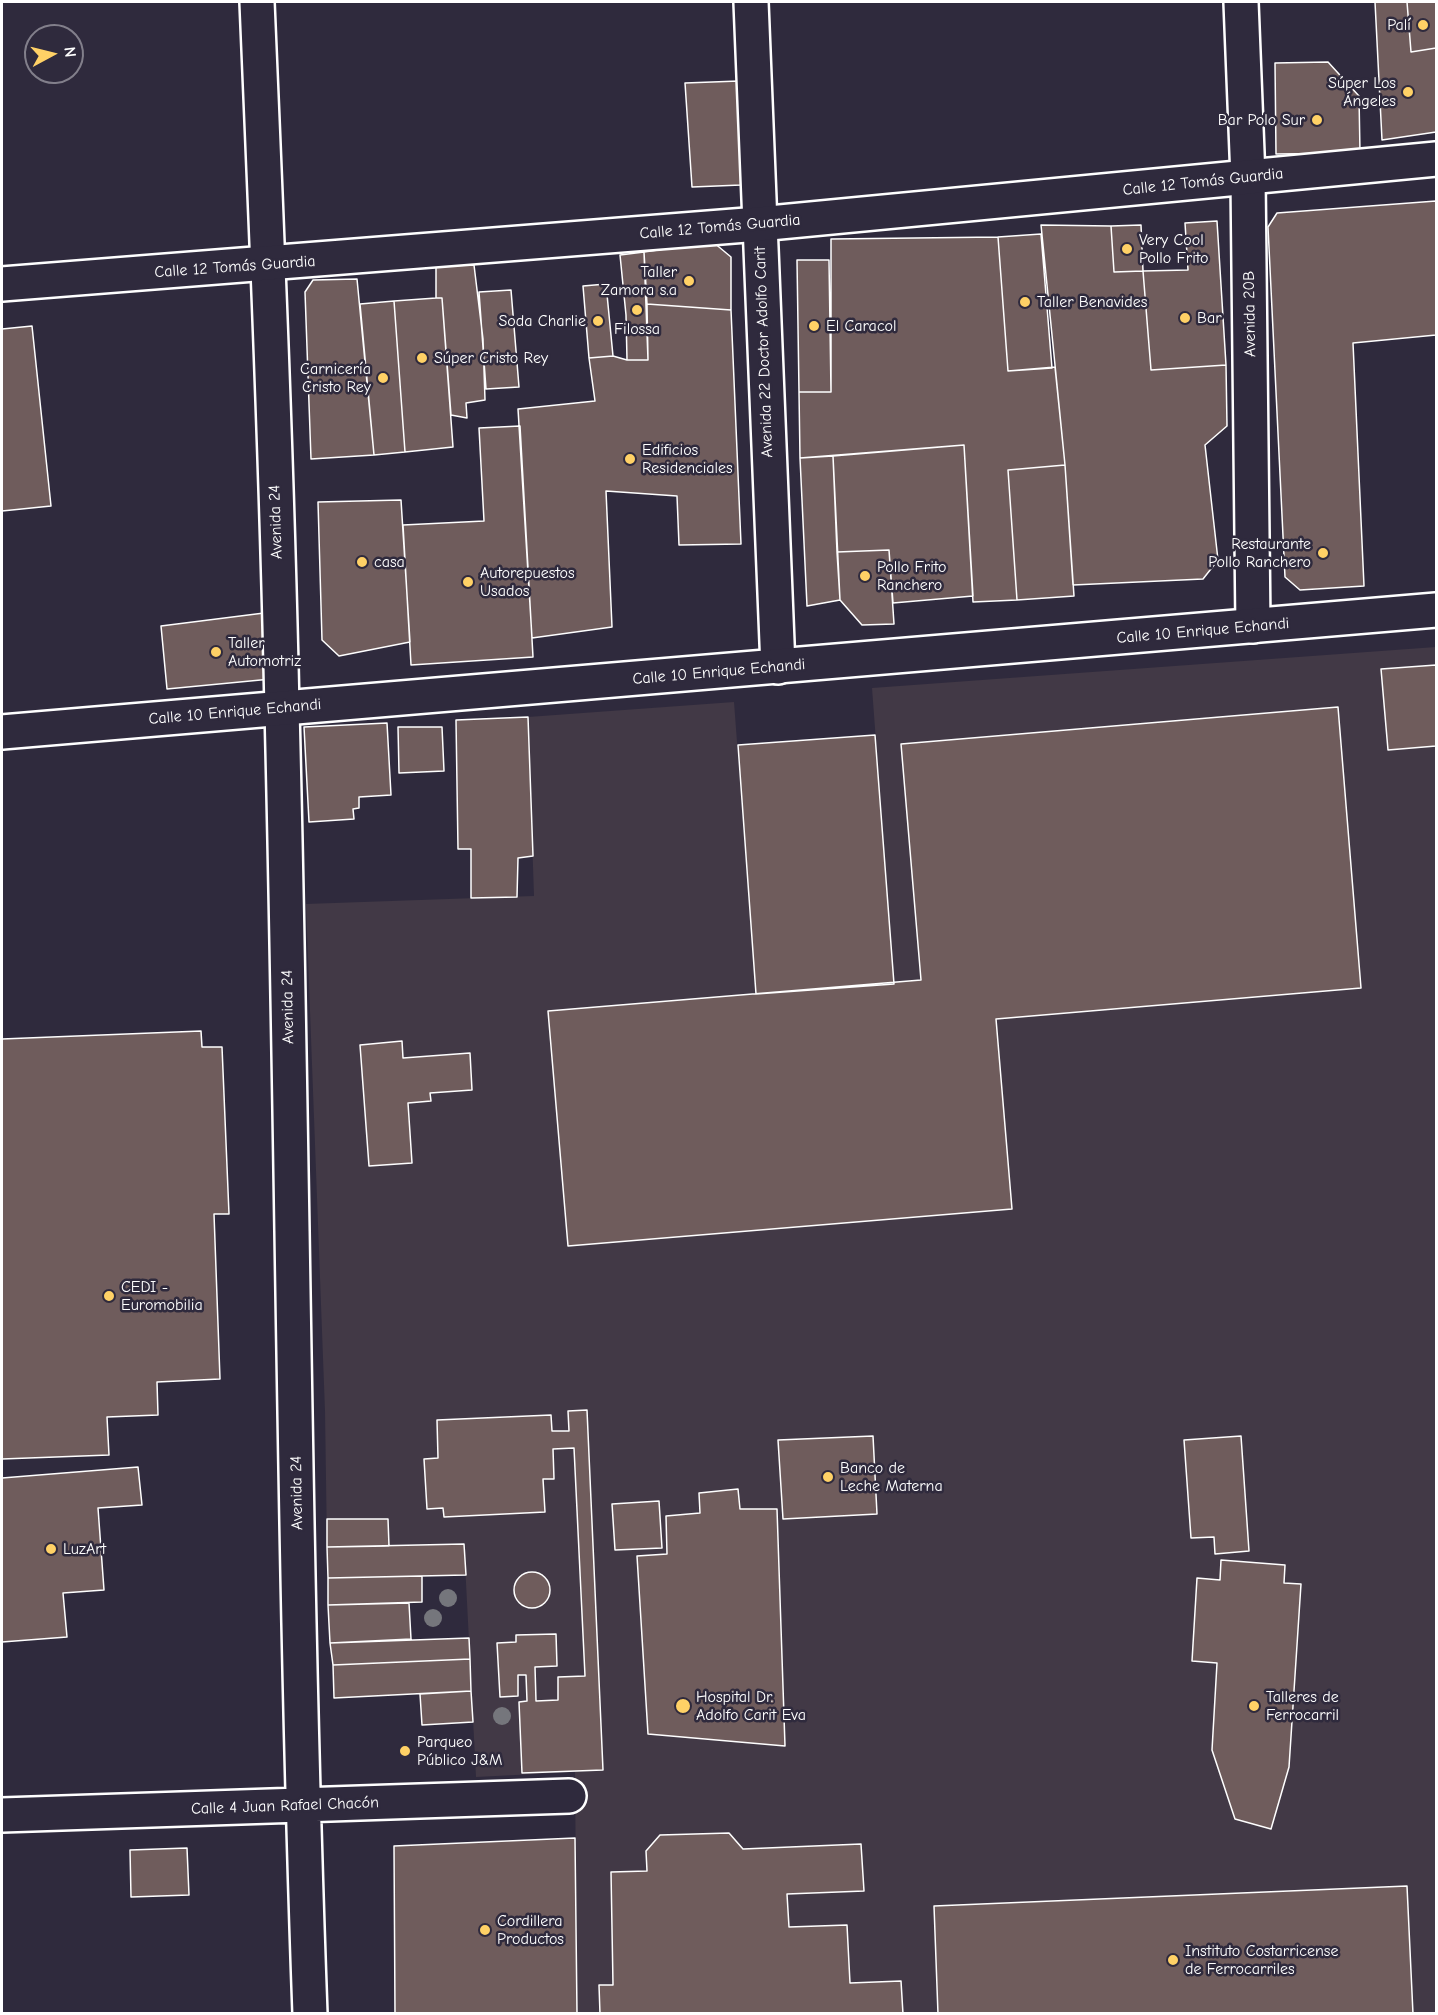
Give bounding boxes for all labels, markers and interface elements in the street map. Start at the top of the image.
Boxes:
place label: Palí [1387,15,1411,35]
marker: Palí [1416,18,1430,32]
north arrow [24,24,84,84]
text: N [60,46,79,58]
place label: Súper Los Ángeles [1328,73,1396,111]
marker: Súper Los Ángeles [1401,85,1415,99]
place label: Bar Polo Sur [1218,110,1305,130]
marker: Bar Polo Sur [1310,113,1324,127]
street label: Calle 12 Tomás Guardia [1122,164,1284,200]
street label: Calle 12 Tomás Guardia [639,210,801,244]
place label: Very Cool Pollo Frito [1139,230,1208,268]
marker: Very Cool Pollo Frito [1120,242,1134,256]
street label: Avenida 22 Doctor Adolfo Carit [751,246,777,458]
street label: Calle 12 Tomás Guardia [154,252,316,282]
place label: Taller Zamora s.a [601,262,677,300]
street label: Avenida 20B [1240,271,1260,357]
marker: Taller Zamora s.a [682,274,696,288]
place label: Taller Benavides [1037,292,1147,312]
marker: Taller Benavides [1018,295,1032,309]
marker: Filossa [630,303,644,317]
place label: Bar [1197,308,1222,328]
place label: Soda Charlie [498,311,586,331]
marker: Bar [1178,311,1192,325]
marker: Soda Charlie [591,314,605,328]
place label: El Caracol [826,316,897,336]
place label: Filossa [614,319,660,339]
marker: El Caracol [807,319,821,333]
place label: Súper Cristo Rey [434,348,548,368]
marker: Súper Cristo Rey [415,351,429,365]
place label: Carnicería Cristo Rey [300,359,371,397]
marker: Carnicería Cristo Rey [376,371,390,385]
place label: Edificios Residenciales [642,440,733,478]
marker: Edificios Residenciales [623,452,637,466]
street label: Avenida 24 [265,485,287,559]
place label: Restaurante Pollo Ranchero [1208,534,1311,572]
marker: Restaurante Pollo Ranchero [1316,546,1330,560]
place label: casa [374,552,405,572]
marker: casa [355,555,369,569]
place label: Pollo Frito Ranchero [877,557,946,595]
place label: Autorepuestos Usados [480,563,575,601]
marker: Pollo Frito Ranchero [858,569,872,583]
marker: Autorepuestos Usados [461,575,475,589]
street label: Calle 10 Enrique Echandi [1116,614,1290,648]
place label: Taller Automotriz [228,633,301,671]
marker: Taller Automotriz [209,645,223,659]
street label: Calle 10 Enrique Echandi [632,655,806,689]
street label: Calle 10 Enrique Echandi [148,695,322,729]
street label: Avenida 24 [278,970,298,1044]
place label: CEDI - Euromobilia [121,1277,203,1315]
marker: CEDI - Euromobilia [102,1289,116,1303]
street label: Avenida 24 [287,1456,307,1530]
place label: Banco de Leche Materna [840,1458,943,1496]
marker: Banco de Leche Materna [821,1470,835,1484]
place label: LuzArt [63,1539,106,1559]
marker: LuzArt [44,1542,58,1556]
place label: Hospital Dr. Adolfo Carit Eva [696,1687,806,1725]
place label: Talleres de Ferrocarril [1266,1687,1339,1725]
marker: Hospital Dr. Adolfo Carit Eva [674,1697,692,1715]
marker: Talleres de Ferrocarril [1247,1699,1261,1713]
place label: Parqueo Público J&M [417,1732,502,1770]
marker: Parqueo Público J&M [398,1744,412,1758]
street label: Calle 4 Juan Rafael Chacón [191,1793,379,1819]
place label: Cordillera Productos [497,1911,564,1949]
marker: Cordillera Productos [478,1923,492,1937]
place label: Instituto Costarricense de Ferrocarriles [1185,1941,1338,1979]
marker: Instituto Costarricense de Ferrocarriles [1166,1953,1180,1967]

